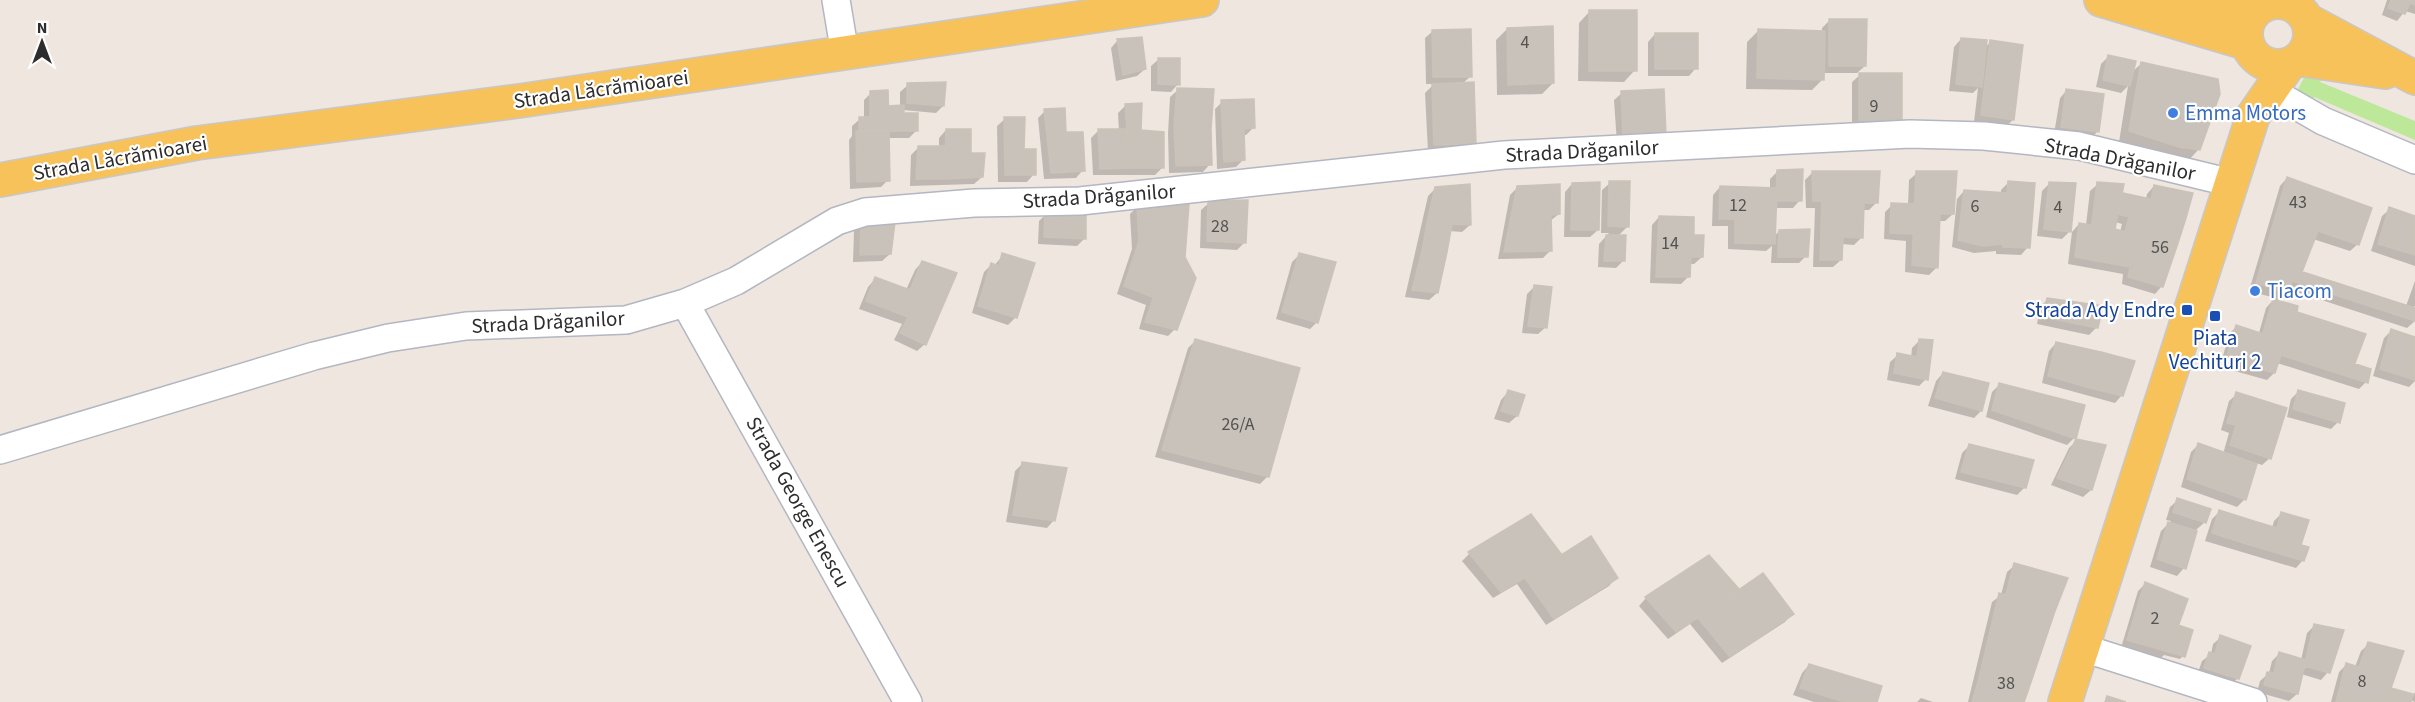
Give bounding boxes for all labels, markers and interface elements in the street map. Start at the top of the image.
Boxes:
north arrow [12,12,72,72]
text: N [37,17,47,39]
house number: 4 [1521,30,1530,55]
street label: Strada Lăcrămioarei [512,62,690,116]
house number: 9 [1870,94,1879,119]
place label: Emma Motors [2185,98,2306,128]
marker: Emma Motors [2166,106,2180,120]
street label: Strada Lăcrămioarei [31,128,209,188]
street label: Strada Drăganilor [2042,130,2199,188]
street label: Strada Drăganilor [1505,132,1660,170]
street label: Strada Drăganilor [1021,176,1177,216]
house number: 43 [2289,190,2307,215]
house number: 12 [1729,193,1747,218]
house number: 6 [1971,194,1980,219]
house number: 4 [2054,195,2063,220]
house number: 28 [1211,214,1229,239]
house number: 14 [1661,231,1679,256]
house number: 56 [2151,235,2169,260]
place label: Tiacom [2267,276,2332,306]
marker: Tiacom [2248,284,2262,298]
place label: Strada Ady Endre [2025,295,2175,325]
street label: Strada Drăganilor [471,303,626,341]
marker: Strada Ady Endre [2180,303,2194,317]
marker: Piata Vechituri 2 [2208,309,2222,323]
place label: Piata Vechituri 2 [2169,323,2261,377]
street label: Strada George Enescu [739,411,857,593]
house number: 26/A [1221,412,1255,437]
house number: 2 [2151,606,2160,631]
house number: 8 [2358,669,2367,694]
house number: 38 [1997,671,2015,696]

